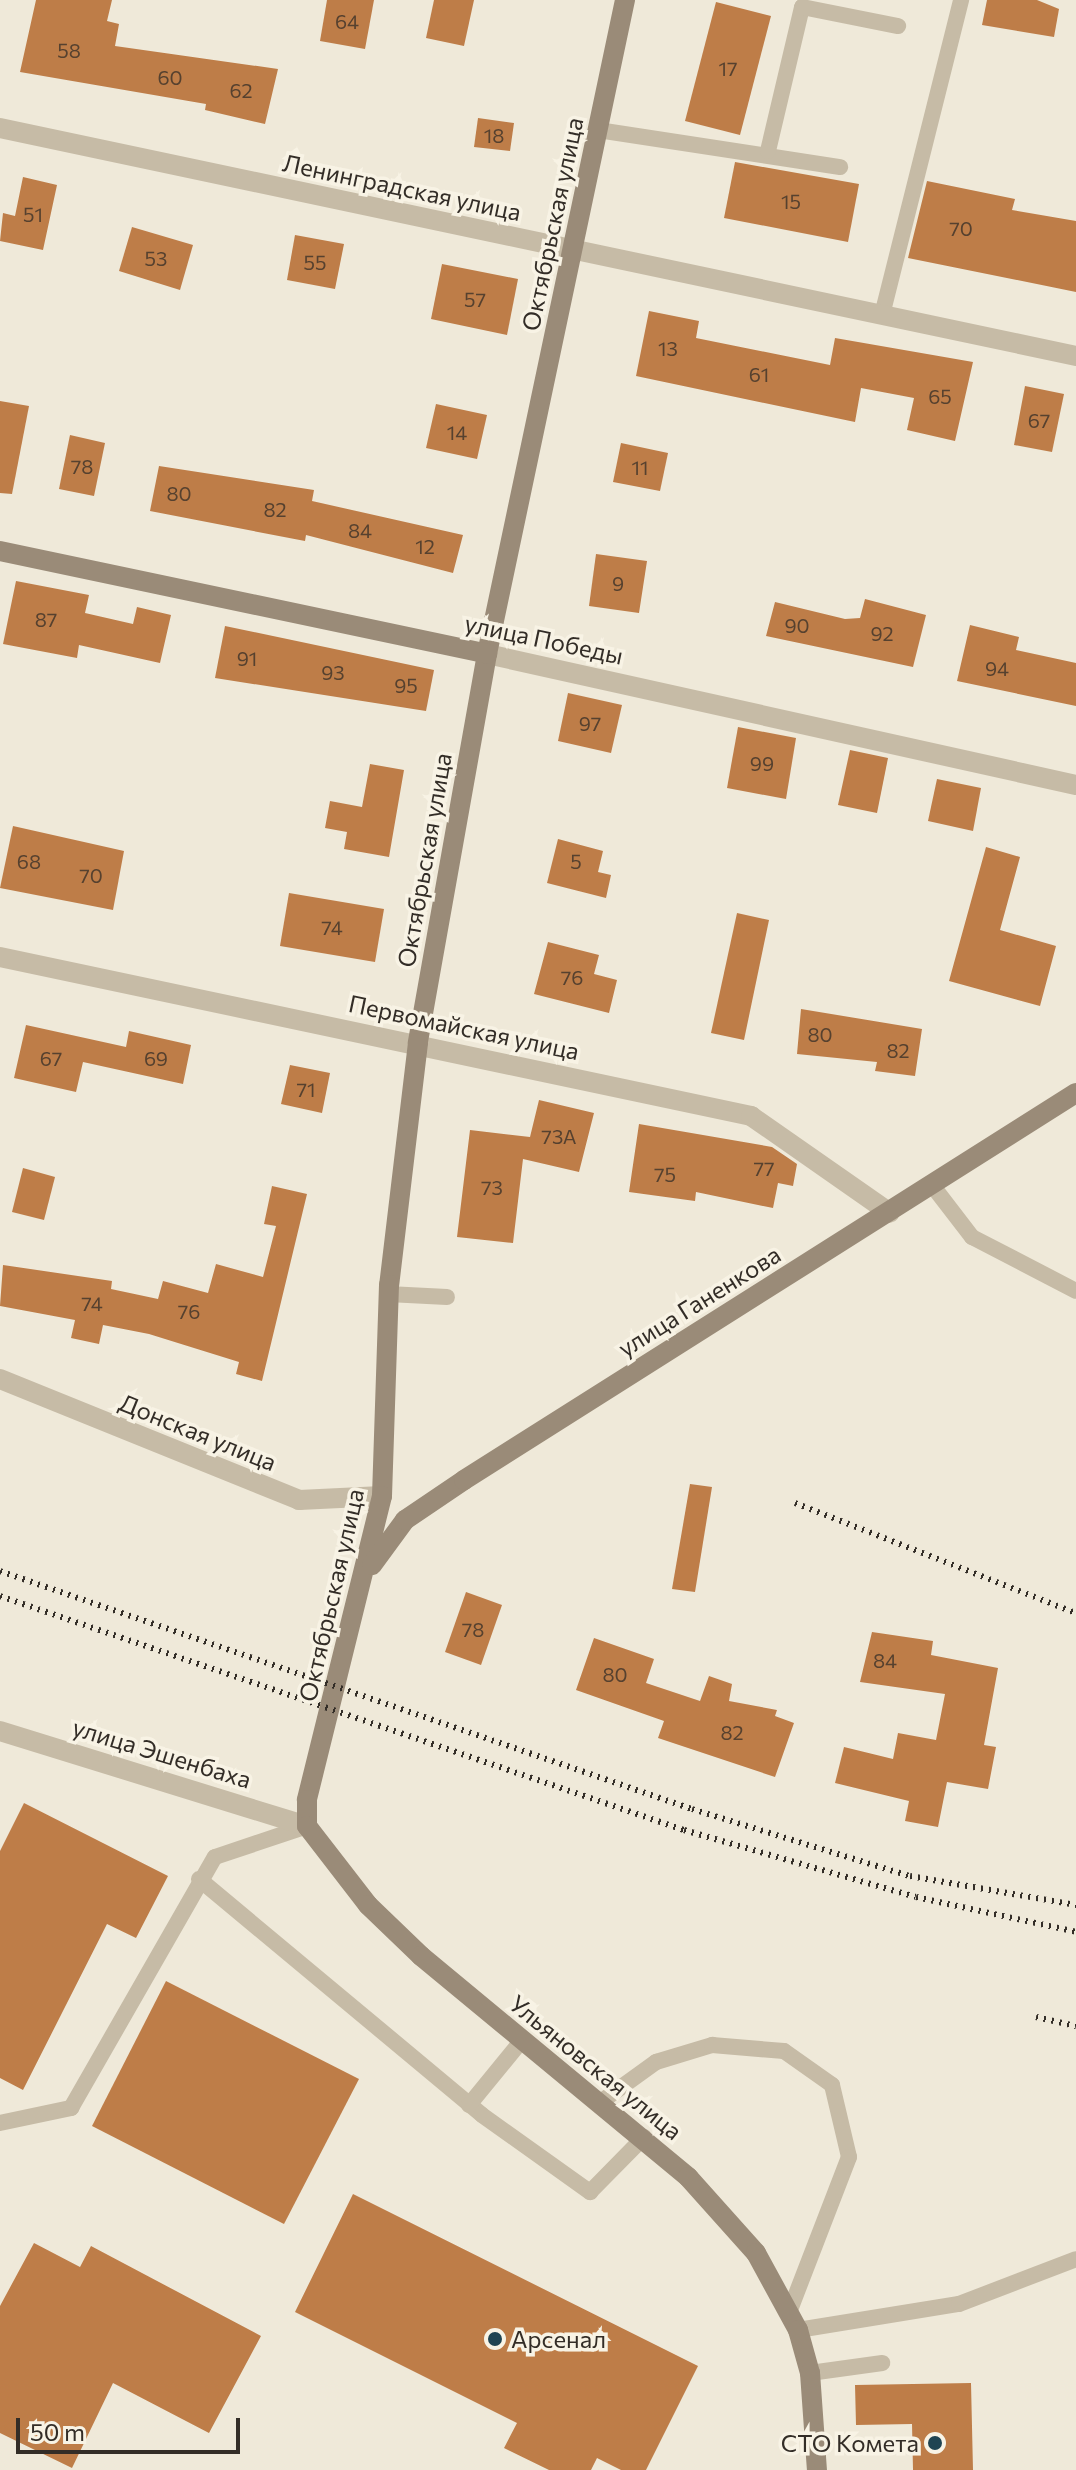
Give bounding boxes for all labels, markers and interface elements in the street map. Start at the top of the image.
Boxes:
house number: 64 [335,9,359,33]
house number: 58 [57,38,81,62]
house number: 17 [718,56,738,80]
house number: 60 [157,65,183,89]
house number: 62 [229,78,253,102]
street label: Октябрьская улица [515,115,589,333]
house number: 18 [484,123,504,147]
street label: Ленинградская улица [280,148,524,226]
house number: 15 [781,189,801,213]
house number: 51 [23,202,43,226]
house number: 70 [949,216,973,240]
house number: 53 [145,246,167,270]
house number: 55 [304,250,326,274]
house number: 57 [464,287,486,311]
house number: 13 [658,336,678,360]
house number: 61 [749,362,769,386]
house number: 65 [928,384,952,408]
house number: 67 [1028,408,1050,432]
house number: 14 [447,420,467,444]
house number: 78 [71,454,93,478]
house number: 11 [631,455,649,479]
house number: 80 [166,481,192,505]
house number: 82 [263,497,287,521]
house number: 84 [348,518,372,542]
house number: 12 [415,534,435,558]
house number: 9 [612,571,624,595]
house number: 87 [35,607,57,631]
street label: улица Победы [462,608,626,670]
house number: 90 [784,613,810,637]
house number: 92 [870,621,894,645]
house number: 91 [237,646,257,670]
house number: 94 [985,656,1009,680]
house number: 93 [321,660,345,684]
house number: 95 [394,673,418,697]
house number: 97 [579,711,601,735]
street label: Октябрьская улица [391,751,457,969]
house number: 99 [750,751,774,775]
house number: 68 [17,849,41,873]
house number: 5 [570,849,582,873]
house number: 70 [79,863,103,887]
house number: 74 [321,915,343,939]
house number: 76 [561,965,583,989]
street label: Первомайская улица [346,988,582,1066]
house number: 80 [807,1022,833,1046]
house number: 82 [886,1038,910,1062]
house number: 67 [40,1046,62,1070]
house number: 69 [144,1046,168,1070]
house number: 71 [296,1077,316,1101]
house number: 73А [541,1124,577,1148]
house number: 77 [753,1156,775,1180]
house number: 75 [654,1162,676,1186]
house number: 73 [481,1175,503,1199]
street label: улица Ганенкова [613,1240,785,1362]
house number: 74 [81,1291,103,1315]
house number: 76 [178,1299,200,1323]
street label: Донская улица [115,1387,281,1477]
street label: Октябрьская улица [293,1486,369,1704]
house number: 78 [462,1617,484,1641]
house number: 84 [873,1648,897,1672]
house number: 80 [602,1662,628,1686]
street label: улица Эшенбаха [69,1712,255,1794]
house number: 82 [720,1720,744,1744]
street label: Ульяновская улица [504,1989,688,2145]
place label: Арсенал [511,2325,606,2353]
marker: Арсенал [486,2330,504,2348]
scale bar [20,2402,244,2452]
text: 50 m [30,2417,85,2446]
place label: СТО Комета [781,2429,919,2457]
marker: СТО Комета [926,2434,944,2452]

